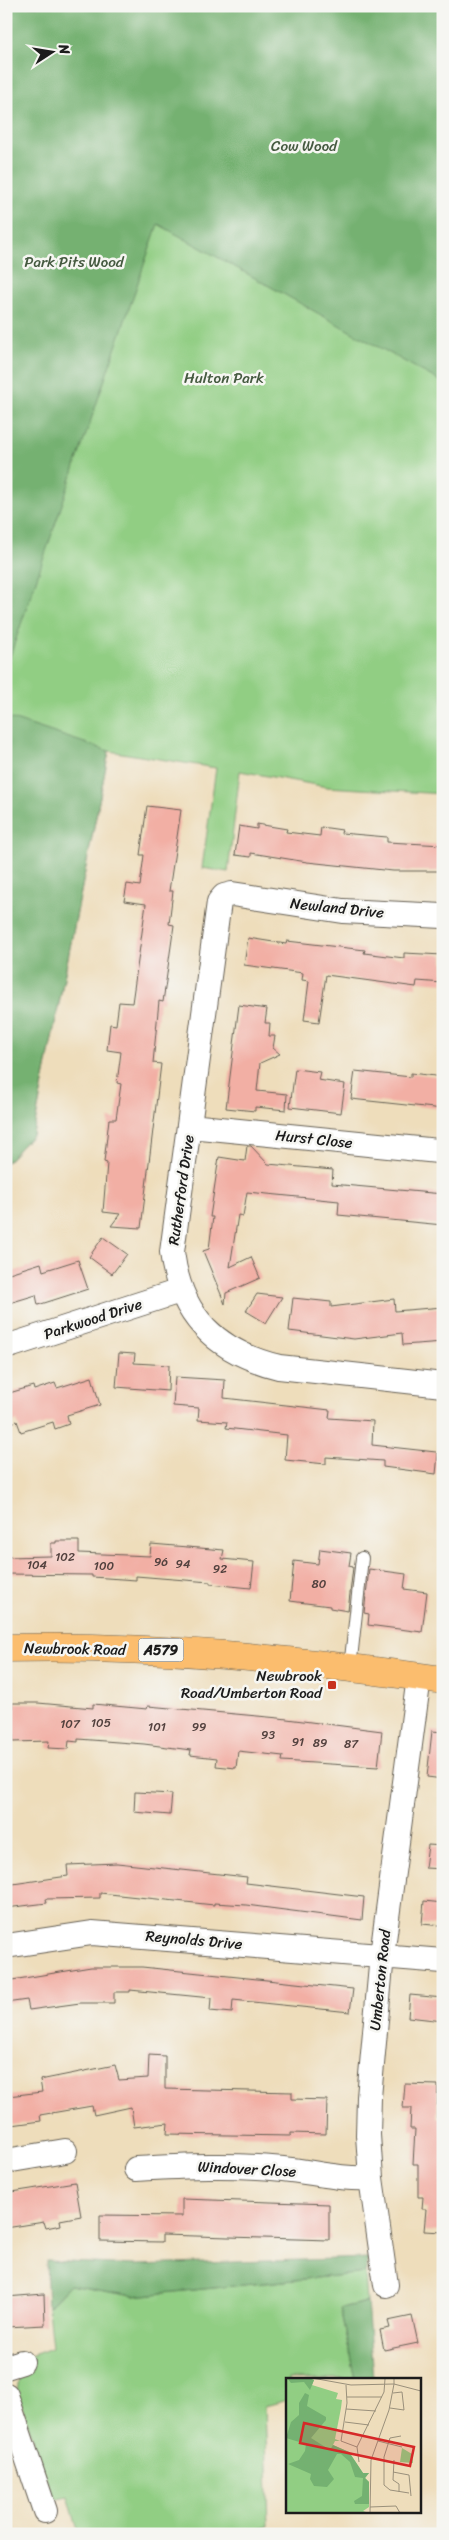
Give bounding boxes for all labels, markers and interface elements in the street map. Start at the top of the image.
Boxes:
north arrow [28,28,78,78]
text: N [51,41,78,57]
park label: Cow Wood [271,133,338,159]
park label: Park Pits Wood [24,249,125,275]
park label: Hulton Park [184,365,264,391]
street label: Newland Drive [289,890,385,926]
street label: Hurst Close [274,1122,354,1156]
street label: Rutherford Drive [160,1133,202,1247]
street label: Parkwood Drive [41,1291,146,1347]
house number: 102 [55,1546,75,1568]
house number: 96 [154,1551,168,1573]
house number: 94 [176,1553,191,1575]
house number: 104 [27,1554,48,1576]
house number: 100 [94,1555,115,1577]
house number: 92 [213,1558,227,1580]
house number: 80 [312,1573,327,1595]
street label: Newbrook Road [24,1635,127,1663]
road number: A579 [138,1638,184,1662]
place label: Newbrook Road/Umberton Road [181,1663,323,1706]
marker: Newbrook Road/Umberton Road [326,1679,338,1691]
house number: 105 [91,1712,111,1734]
house number: 107 [60,1713,81,1735]
house number: 101 [148,1716,166,1738]
house number: 99 [192,1716,206,1738]
house number: 93 [261,1724,275,1746]
house number: 91 [292,1731,304,1753]
house number: 89 [313,1732,327,1754]
house number: 87 [344,1733,359,1755]
street label: Reynolds Drive [144,1923,244,1957]
street label: Umberton Road [362,1927,398,2032]
street label: Windover Close [197,2153,297,2185]
inset map [286,2378,422,2512]

